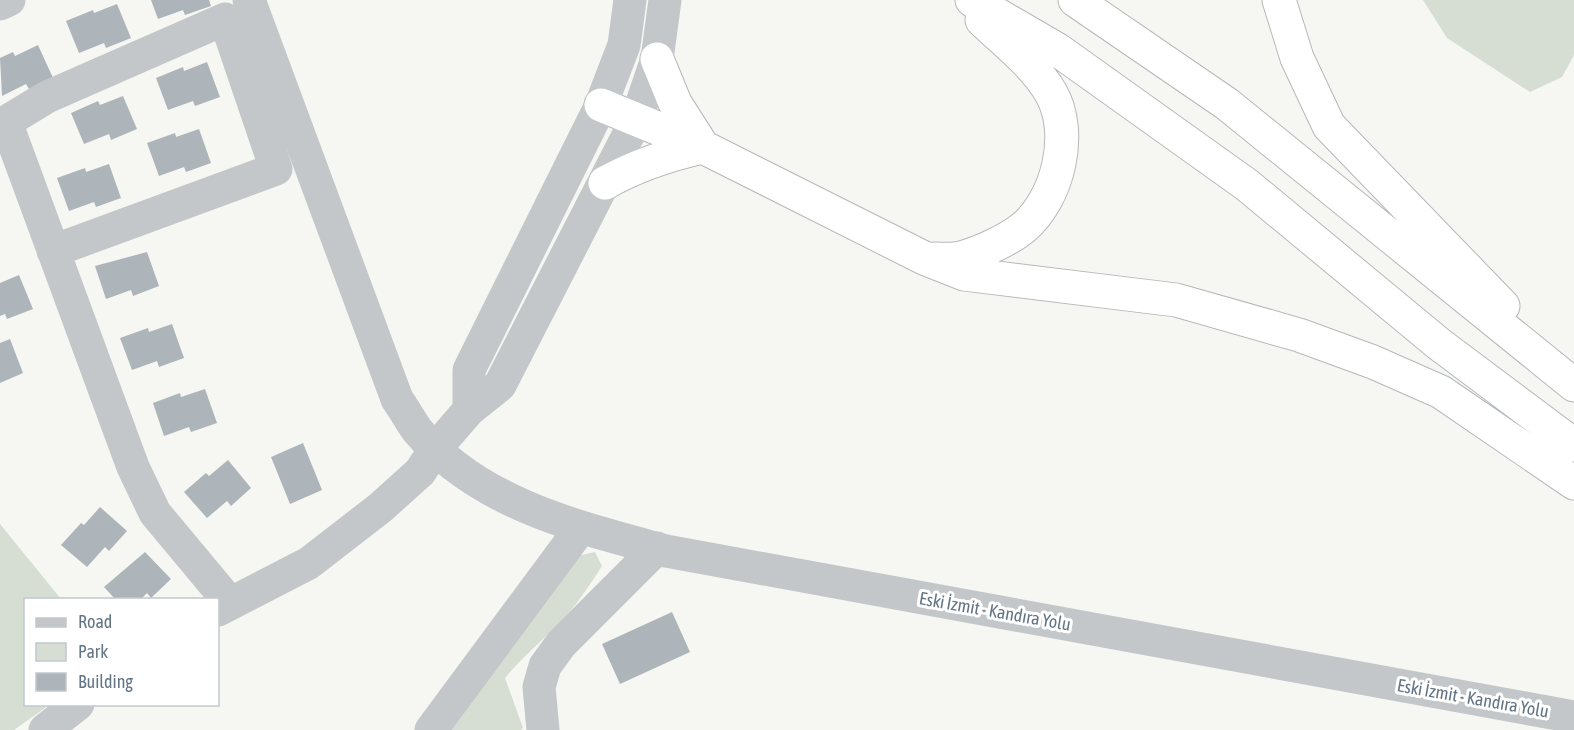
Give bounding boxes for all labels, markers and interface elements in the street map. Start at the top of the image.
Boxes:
street label: Eski İzmit - Kandıra Yolu [918,587,1072,635]
legend [24,598,219,706]
text: Road [78,611,112,632]
text: Park [78,641,108,662]
text: Building [78,671,133,692]
street label: Eski İzmit - Kandıra Yolu [1396,674,1550,722]

